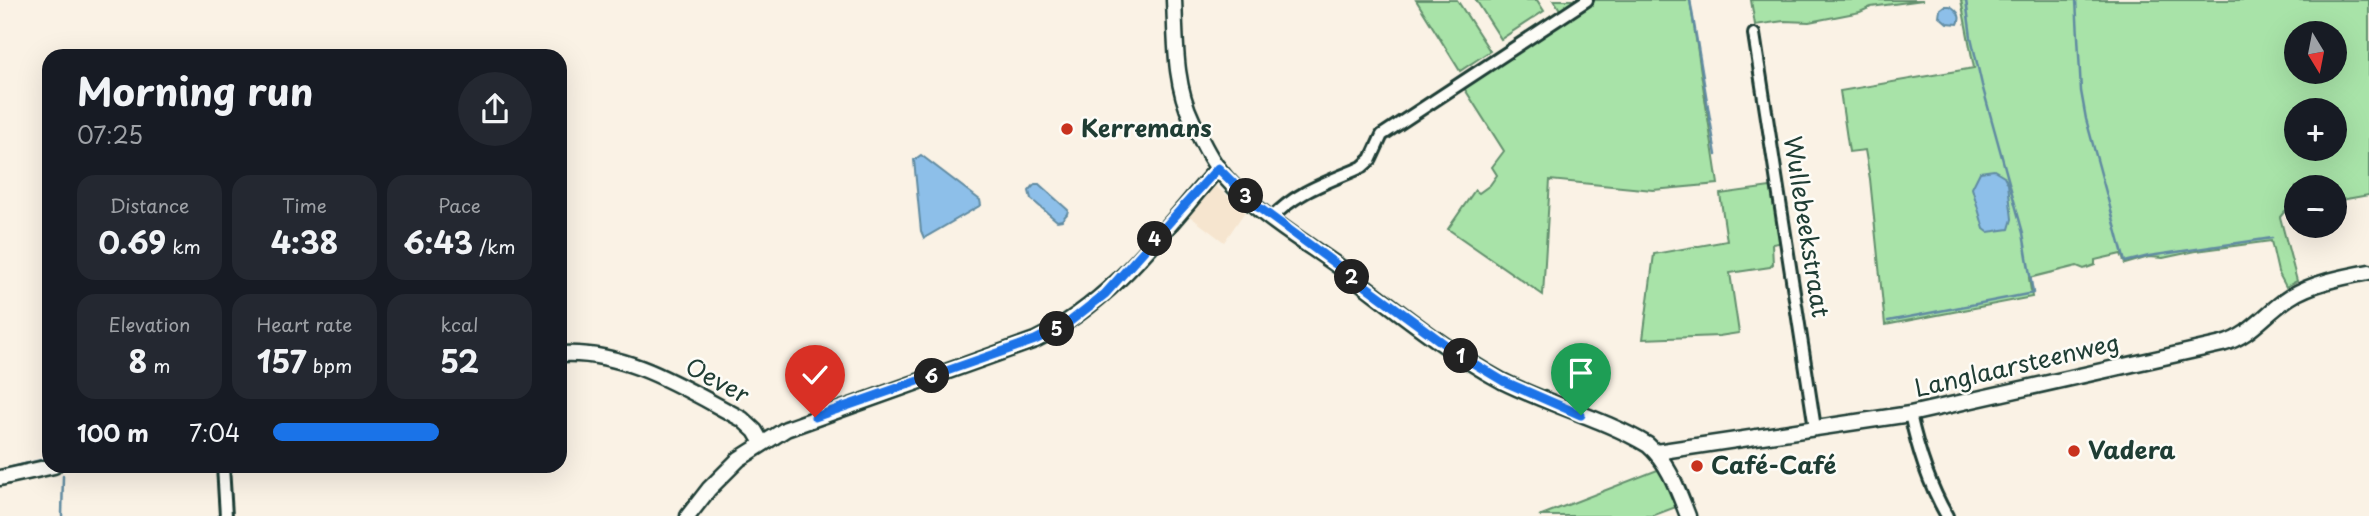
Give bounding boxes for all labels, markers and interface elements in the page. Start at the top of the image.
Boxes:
north arrow [2284,21,2347,84]
map controls [2284,21,2347,238]
text: Morning run [77,62,313,119]
button: share [458,72,532,146]
button: + [2284,98,2347,161]
place label: Kerremans [1081,109,1212,145]
text: 07:25 [77,117,143,152]
marker: Kerremans [1059,121,1075,137]
street label: Wullebeekstraat [1776,133,1840,320]
button: − [2284,175,2347,238]
pin: 3 [1228,178,1264,214]
text: 3 [1239,181,1252,209]
text: Distance [110,191,189,219]
text: Time [282,191,327,219]
text: Pace [438,191,481,219]
text: 0.69 [98,219,166,264]
text: 4:38 [271,219,338,264]
text: 6:43 [403,219,473,264]
pin: 4 [1138,222,1172,256]
text: 4 [1148,224,1161,252]
text: km [166,232,201,260]
text: /km [473,232,516,260]
pin: 2 [1334,260,1370,294]
text: 2 [1345,262,1358,290]
text: Elevation [109,310,190,338]
text: Heart rate [257,310,352,338]
text: kcal [441,310,478,338]
pin: 5 [1040,312,1074,346]
text: 5 [1050,314,1063,342]
street label: Langlaarsteenweg [1910,323,2123,405]
text: 8 [128,338,147,383]
text: 157 [257,338,307,383]
text: 52 [440,338,479,383]
pin: 1 [1444,338,1478,374]
text: 1 [1456,341,1465,369]
pin [1551,343,1611,415]
pin [785,345,845,417]
street label: Oever [679,347,757,411]
text: m [147,351,171,379]
text: bpm [307,351,352,379]
icon: arrive [1562,354,1600,392]
icon: check [796,356,834,394]
pin: 6 [914,358,950,394]
text: 6 [925,361,938,389]
text: 100 m [77,415,149,450]
text: 7:04 [189,415,240,450]
place label: Vadera [2088,431,2176,467]
marker: Vadera [2066,443,2082,459]
place label: Café-Café [1711,446,1836,482]
marker: Café-Café [1689,458,1705,474]

